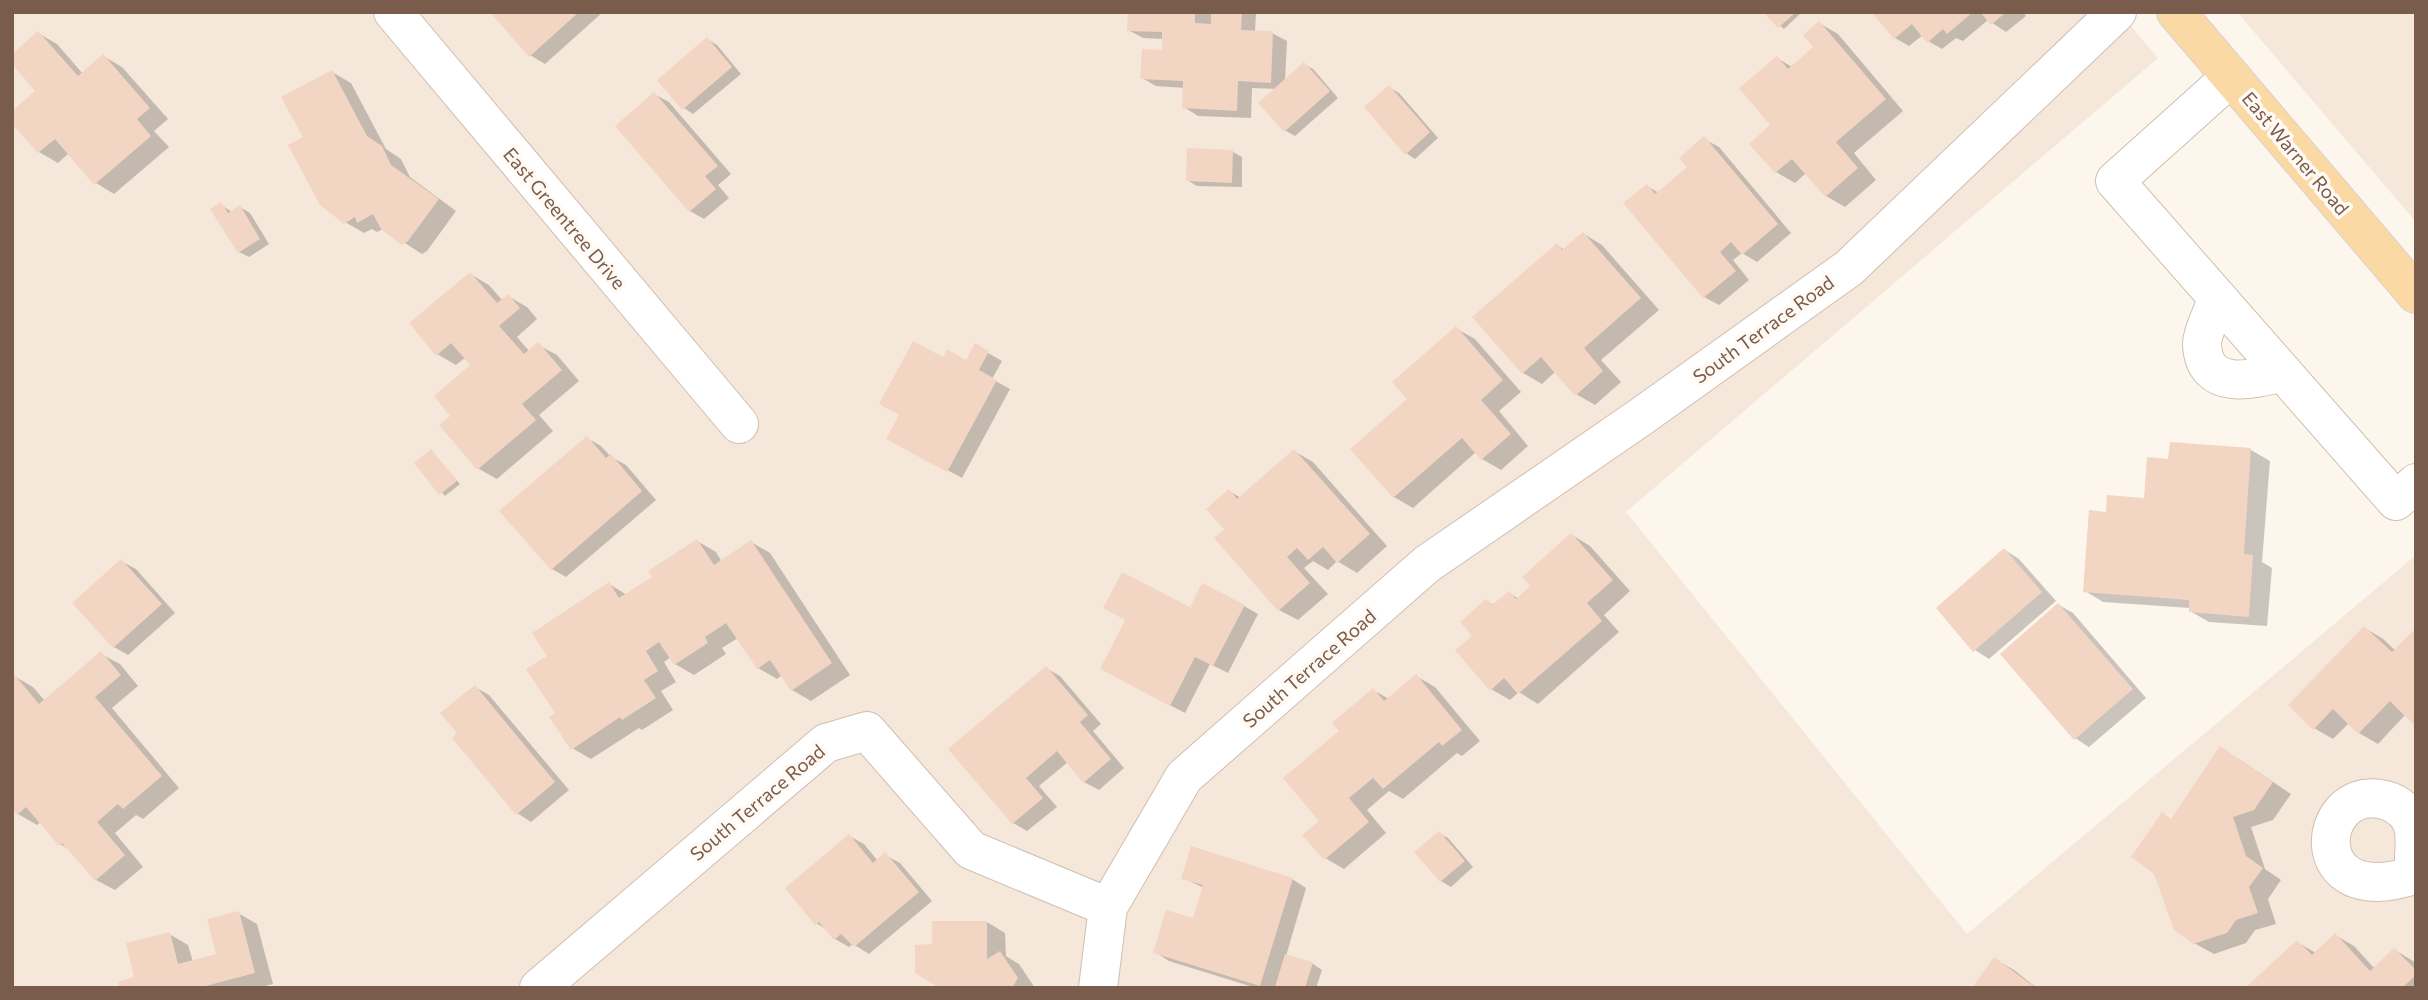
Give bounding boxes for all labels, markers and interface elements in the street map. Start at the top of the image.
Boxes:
street label: East Warner Road [2238,87,2354,219]
street label: East Greentree Drive [499,142,631,294]
street label: South Terrace Road [1688,270,1838,388]
street label: South Terrace Road [1238,604,1380,732]
street label: South Terrace Road [685,739,829,865]

